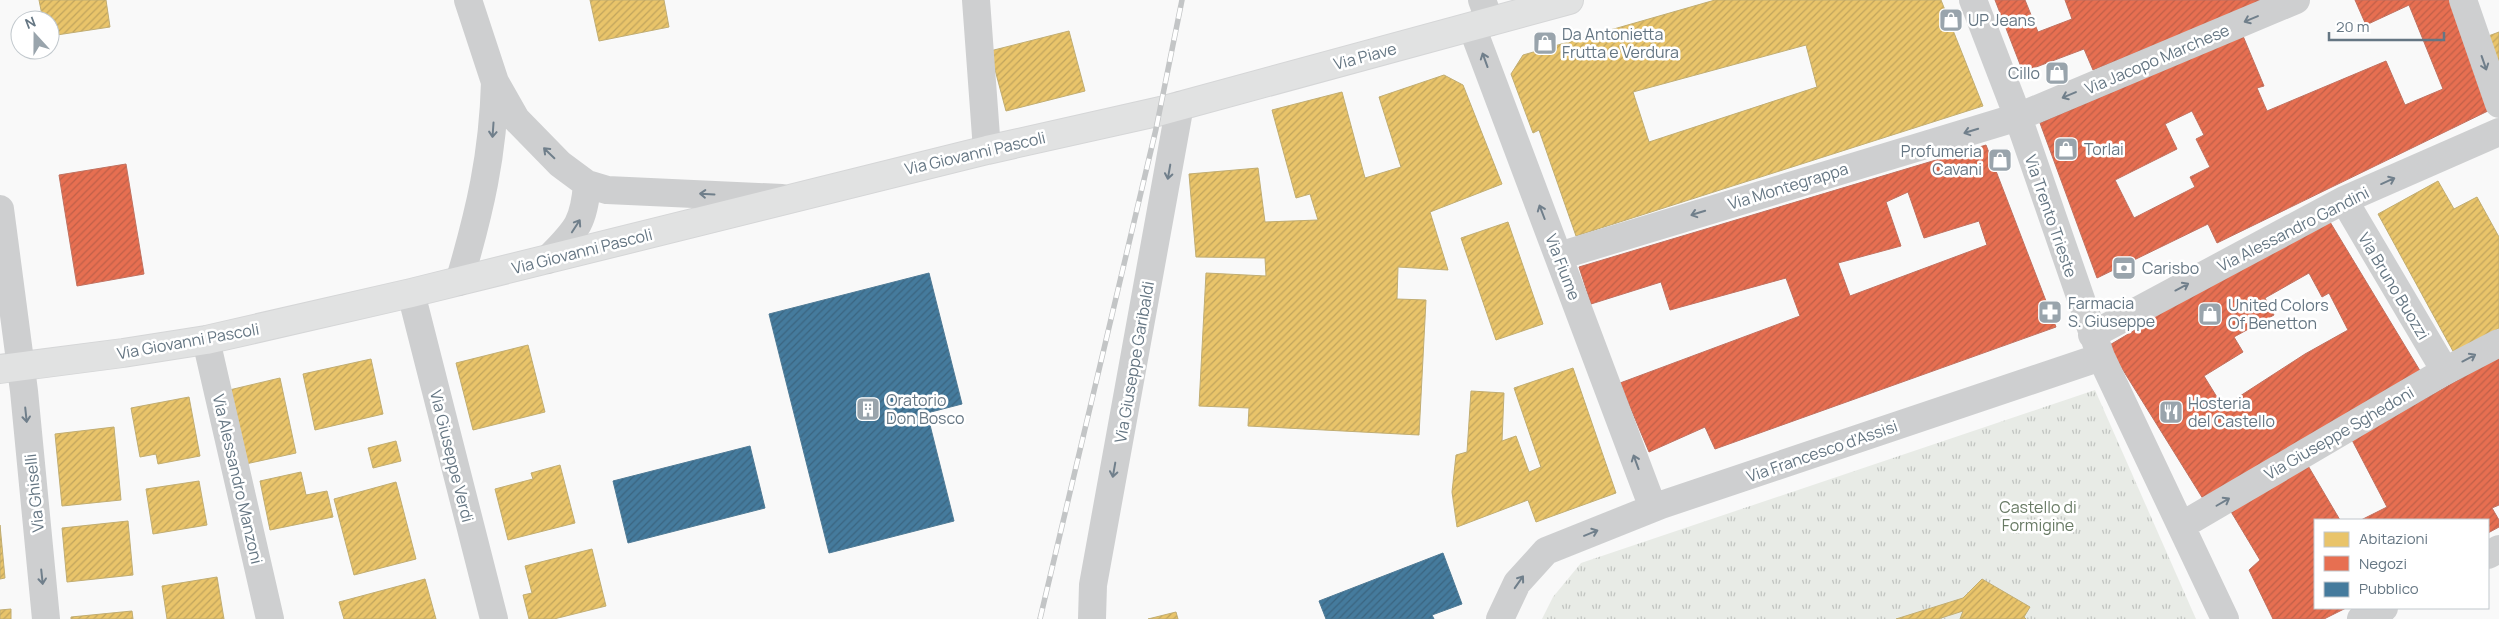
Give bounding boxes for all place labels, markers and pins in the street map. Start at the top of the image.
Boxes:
shop icon: UP Jeans [1938,7,1964,33]
place label: UP Jeans [1968,9,2036,31]
place label: Da Antonietta Frutta e Verdura [1562,23,1679,63]
shop icon: Da Antonietta Frutta e Verdura [1532,30,1558,56]
shop icon: Cillo [2044,60,2070,86]
place label: Cillo [2008,62,2040,84]
shop icon: Torlai [2053,136,2079,162]
place label: Torlai [2084,138,2124,160]
place label: Profumeria Cavani [1901,140,1982,180]
shop icon: Profumeria Cavani [1987,147,2013,173]
bank icon: Carisbo [2111,255,2137,281]
place label: Carisbo [2142,257,2199,279]
place label: Farmacia S. Giuseppe [2068,292,2155,332]
place label: United Colors Of Benetton [2228,294,2329,334]
pharmacy icon: Farmacia S. Giuseppe [2037,299,2063,325]
shop icon: United Colors Of Benetton [2197,301,2223,327]
place label: Oratorio Don Bosco [886,389,965,429]
place label: Hosteria del Castello [2188,392,2275,432]
building icon: Oratorio Don Bosco [855,396,881,422]
restaurant icon: Hosteria del Castello [2158,399,2184,425]

